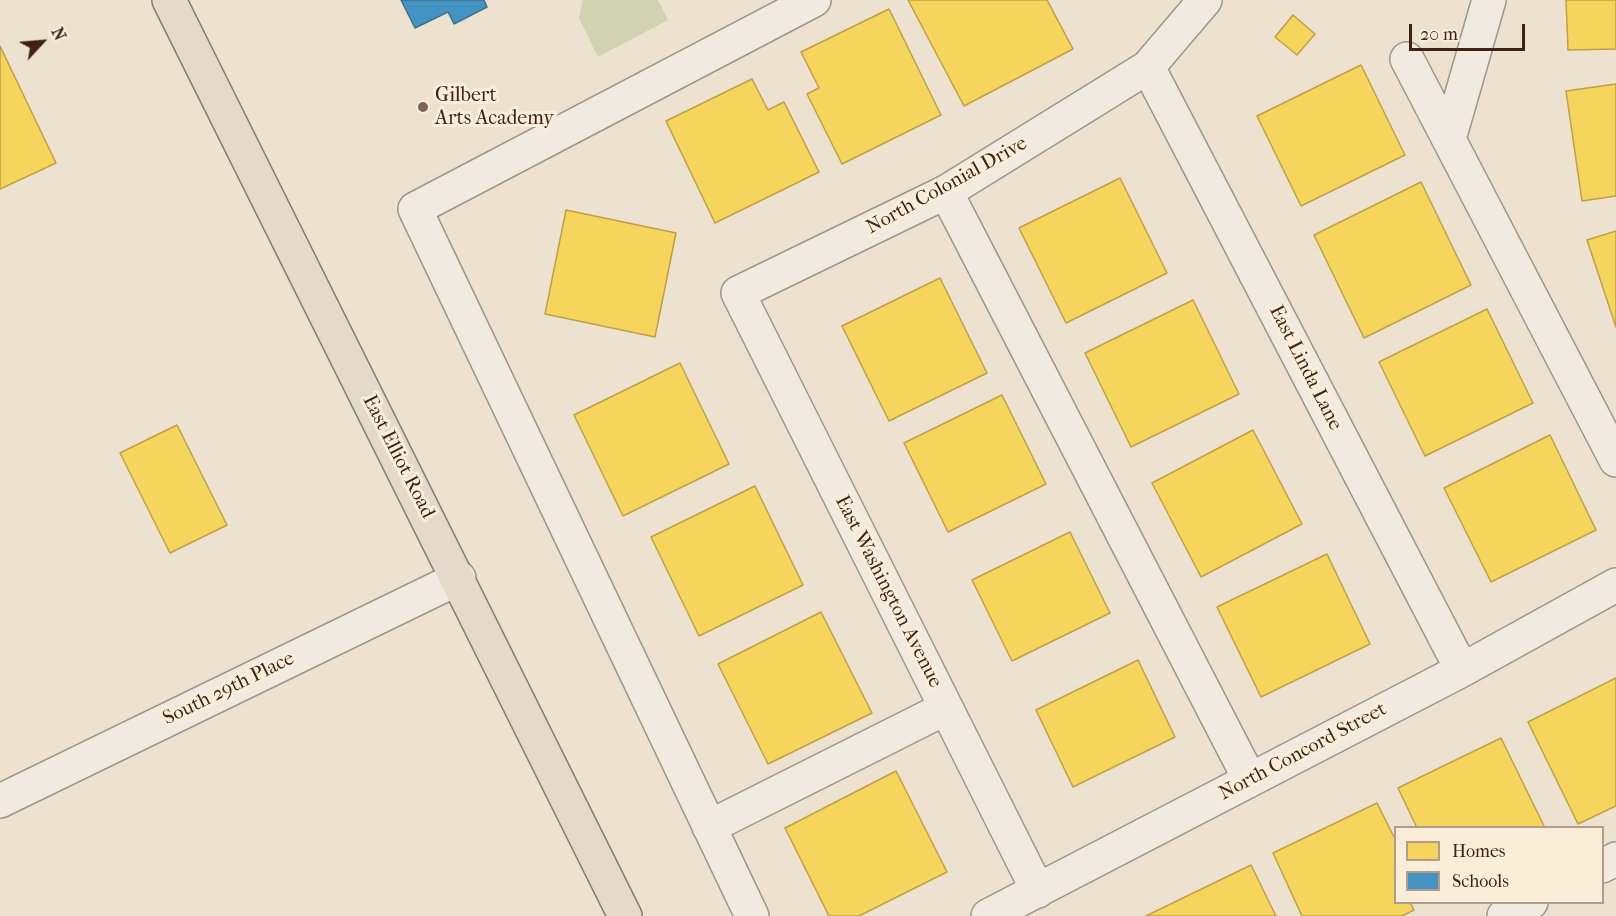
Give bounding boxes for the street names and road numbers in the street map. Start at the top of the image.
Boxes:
street label: North Colonial Drive [862,132,1032,240]
street label: East Linda Lane [1263,302,1347,434]
street label: East Elliot Road [357,391,439,523]
street label: East Washington Avenue [829,492,947,692]
street label: South 29th Place [159,647,299,731]
street label: North Concord Street [1215,698,1391,806]

